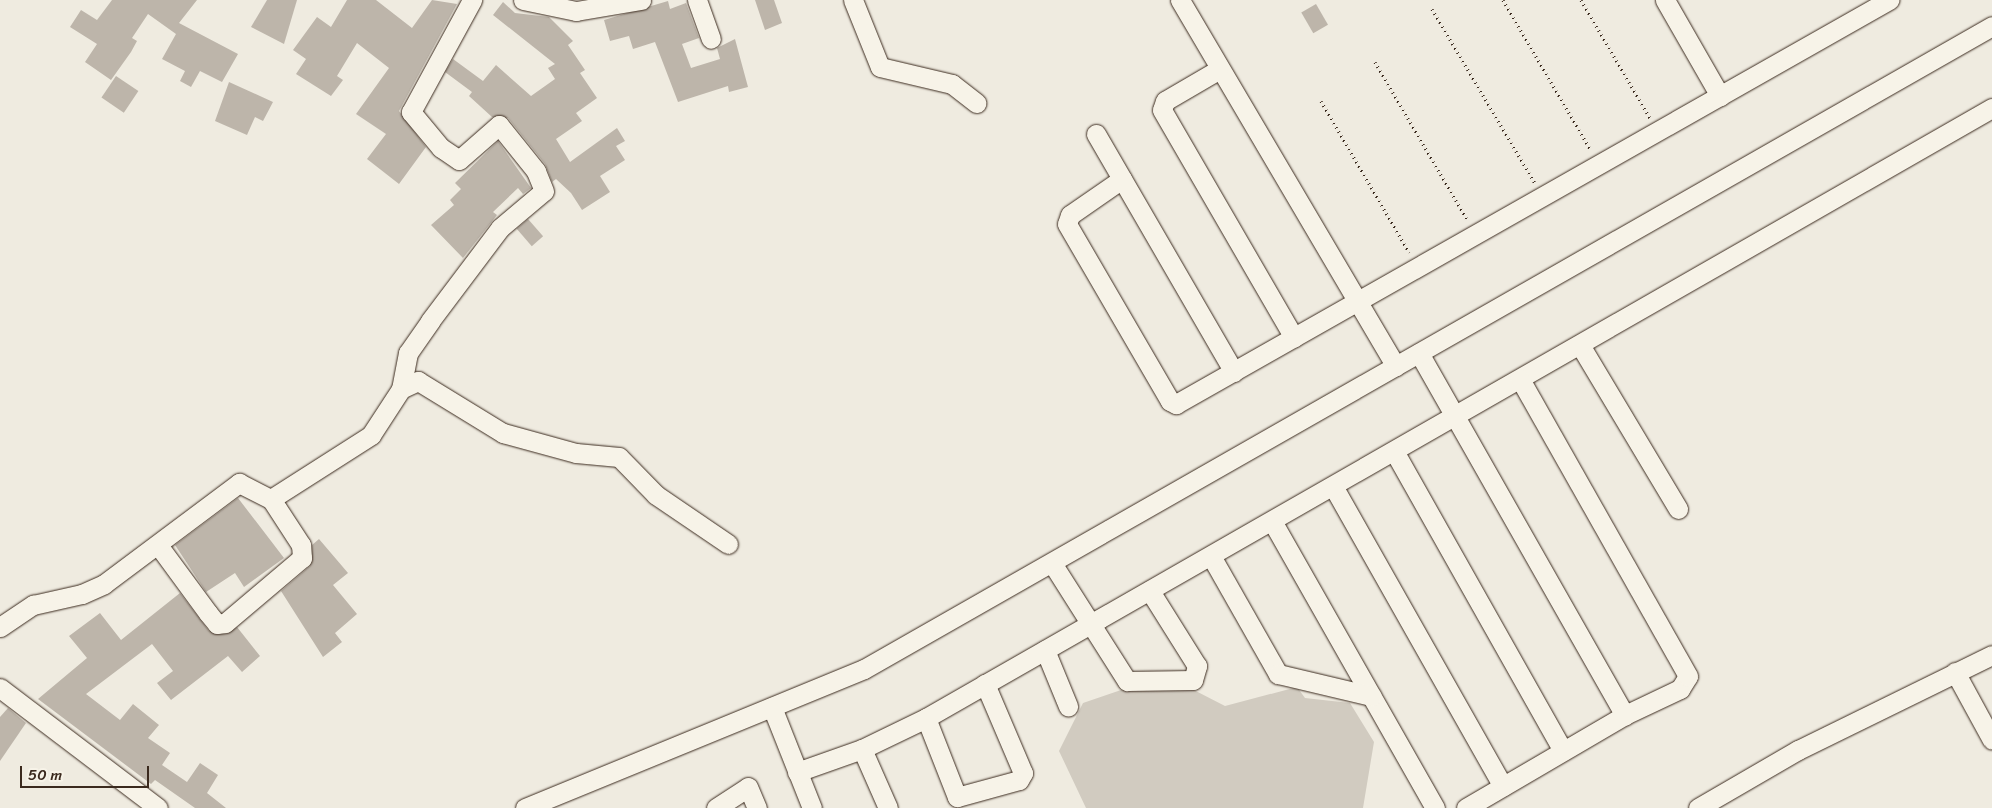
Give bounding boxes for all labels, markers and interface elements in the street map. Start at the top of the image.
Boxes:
scale bar [22,756,151,788]
text: 50 m [28,762,62,788]

